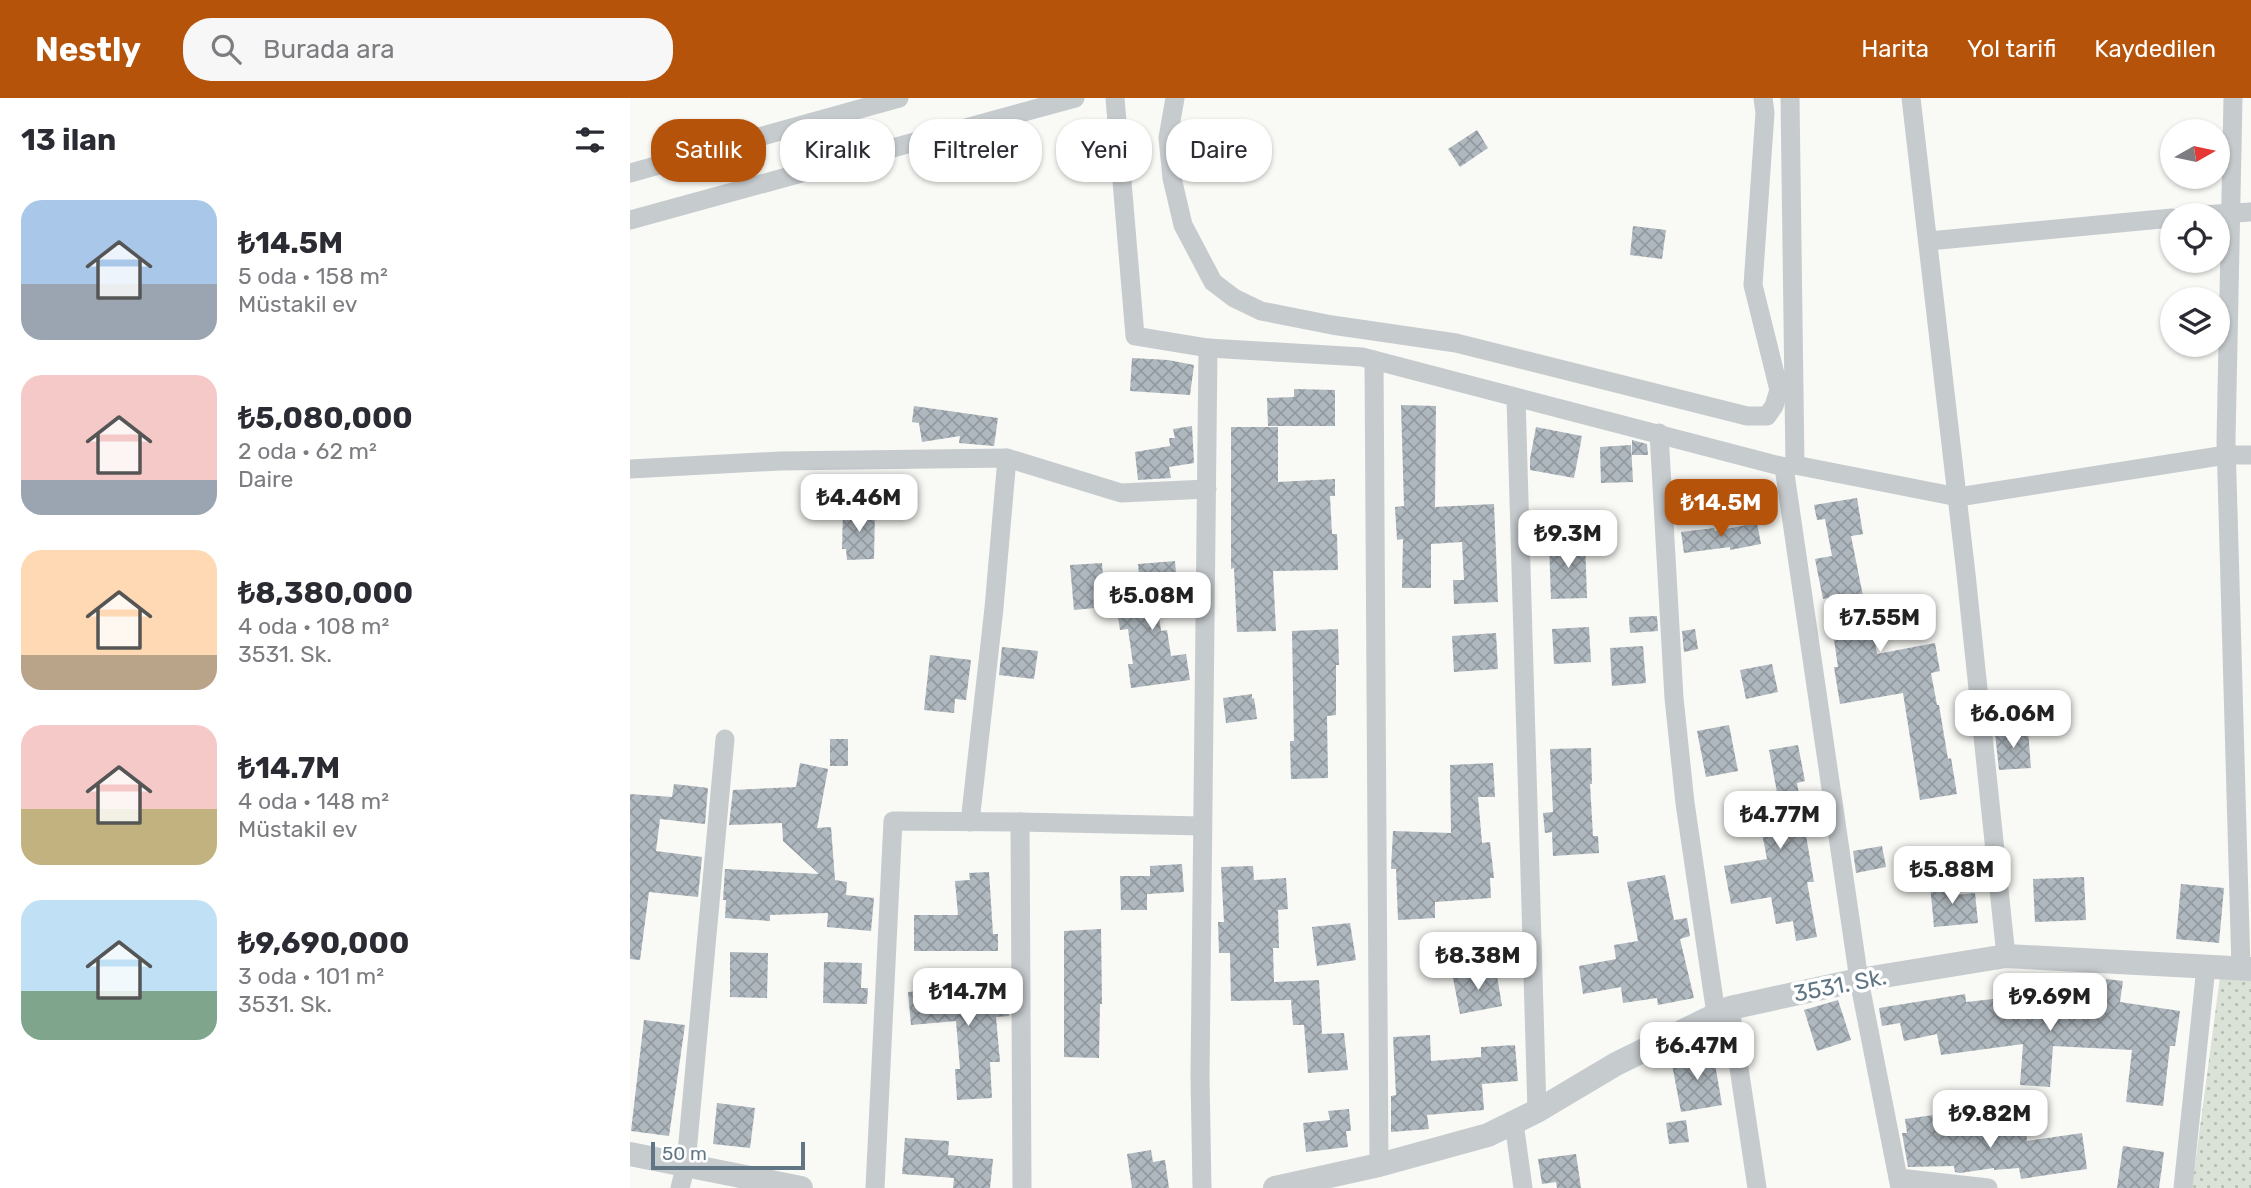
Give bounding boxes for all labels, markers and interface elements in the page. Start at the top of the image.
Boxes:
search box [183,18,673,81]
text: Nestly [35,30,141,69]
icon: search [207,30,245,68]
text: Burada ara [263,34,395,65]
text: Harita [1861,35,1929,63]
text: Yol tarifi [1967,35,2056,63]
text: Kaydedilen [2094,35,2216,63]
chip: Satılık [651,119,766,182]
chip: Kiralık [780,119,895,182]
chip: Filtreler [909,119,1042,182]
chip: Yeni [1056,119,1152,182]
chip: Daire [1166,119,1272,182]
north arrow [2160,119,2230,189]
map controls [2160,119,2230,357]
icon: filters [571,121,609,159]
text: 13 ilan [21,122,116,158]
button: locate [2160,203,2230,273]
text: ₺14.5M [238,225,343,261]
icon: home [77,228,161,312]
text: 5 oda · 158 m² [238,262,388,290]
button: layers [2160,287,2230,357]
text: Müstakil ev [238,290,357,318]
text: ₺5,080,000 [238,400,413,436]
icon: home [77,403,161,487]
text: 2 oda · 62 m² [238,437,377,465]
text: Daire [238,465,294,493]
pin: ₺4.46M [802,474,916,534]
pin: ₺14.5M [1664,480,1778,539]
text: ₺4.46M [817,483,901,511]
text: ₺14.5M [1681,488,1761,516]
pin: ₺9.3M [1519,510,1617,570]
text: ₺9.3M [1534,519,1602,547]
pin: ₺5.08M [1095,573,1209,632]
text: ₺8,380,000 [238,575,413,611]
icon: home [77,578,161,662]
text: ₺5.08M [1110,581,1194,609]
pin: ₺7.55M [1823,594,1937,654]
text: ₺7.55M [1840,603,1920,631]
text: 4 oda · 108 m² [238,612,389,640]
text: 3531. Sk. [238,640,332,668]
pin: ₺6.06M [1956,690,2070,750]
text: ₺6.06M [1971,699,2055,727]
text: ₺14.7M [238,750,340,786]
icon: home [77,753,161,837]
text: 4 oda · 148 m² [238,787,389,815]
pin: ₺4.77M [1723,792,1837,851]
text: ₺4.77M [1740,800,1820,828]
text: Müstakil ev [238,815,357,843]
pin: ₺5.88M [1895,846,2009,906]
text: ₺5.88M [1910,855,1994,883]
text: ₺9,690,000 [238,925,409,961]
icon: home [77,928,161,1012]
pin: ₺8.38M [1421,932,1535,992]
text: ₺8.38M [1436,941,1520,969]
text: 3 oda · 101 m² [238,962,384,990]
street label: 3531. Sk. [1791,962,1889,1008]
pin: ₺14.7M [911,968,1025,1028]
pin: ₺9.69M [1993,974,2107,1033]
text: ₺14.7M [929,977,1007,1005]
text: ₺9.69M [2009,982,2091,1010]
text: 3531. Sk. [238,990,332,1018]
pin: ₺6.47M [1640,1023,1754,1082]
text: ₺6.47M [1656,1031,1738,1059]
pin: ₺9.82M [1933,1090,2047,1150]
text: ₺9.82M [1949,1099,2031,1127]
scale bar [651,1139,805,1171]
text: 50 m [662,1142,707,1165]

